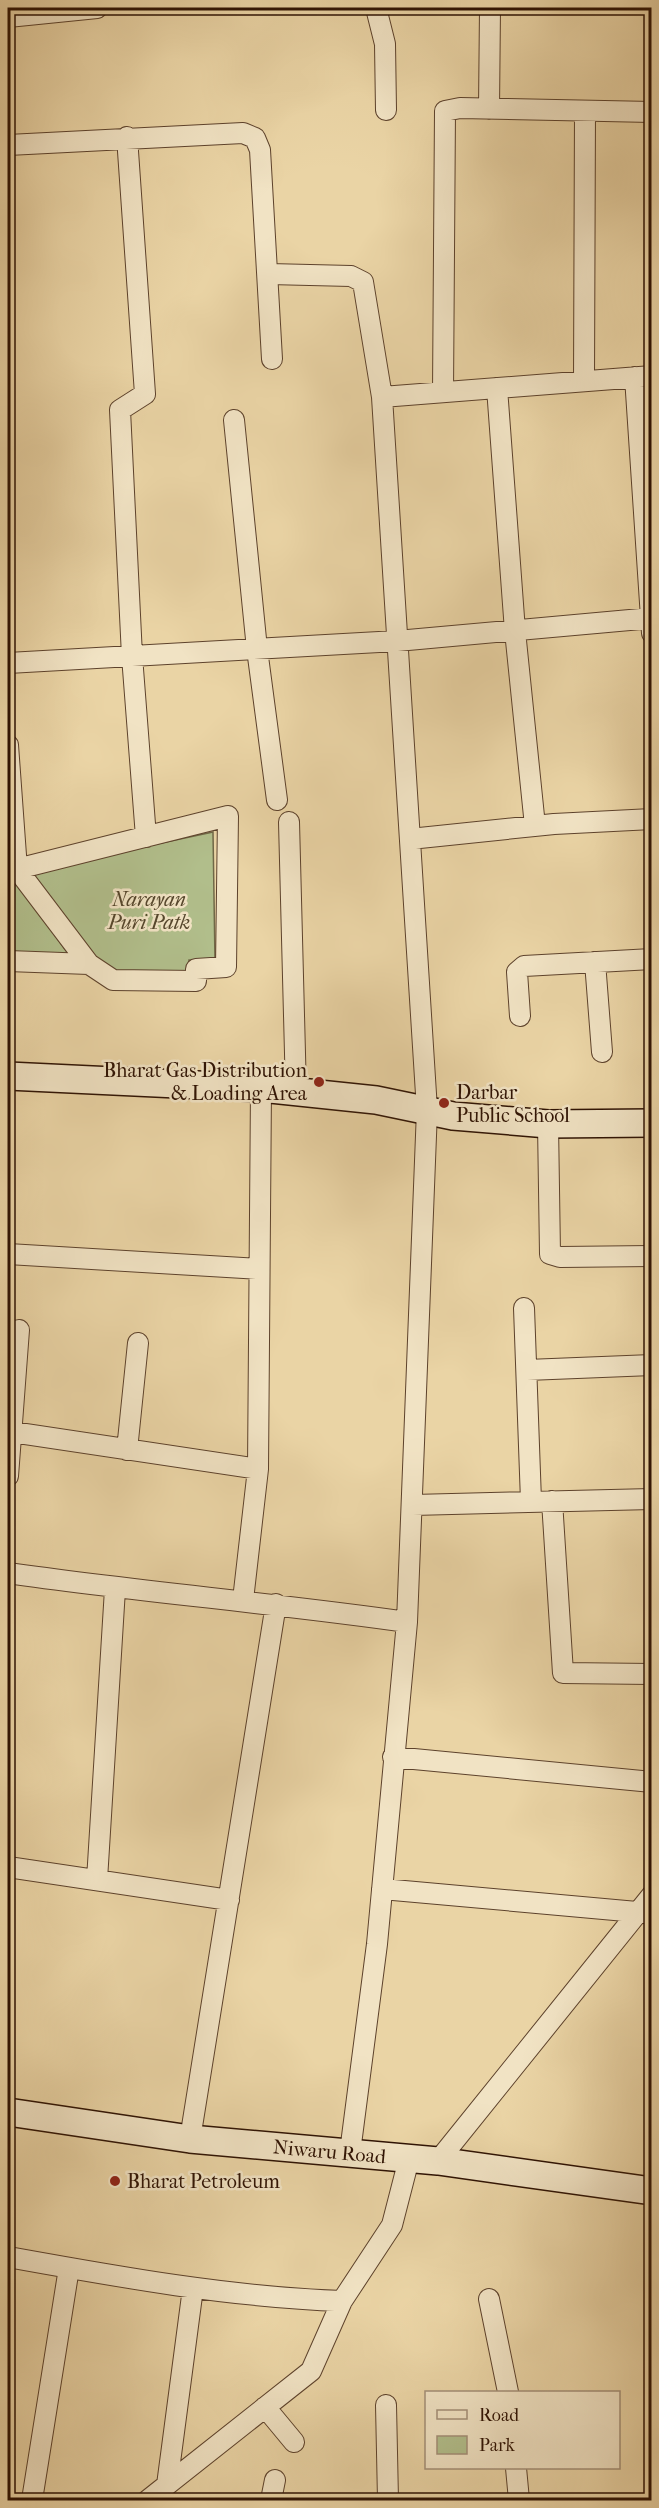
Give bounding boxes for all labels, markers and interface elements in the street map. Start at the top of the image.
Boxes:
park label: Narayan Puri Patk [107,888,190,934]
place label: Bharat Gas Distribution & Loading Area [103,1059,308,1105]
marker: Bharat Gas Distribution & Loading Area [312,1075,326,1089]
place label: Darbar Public School [456,1081,570,1127]
marker: Darbar Public School [437,1096,451,1110]
street label: Niwaru Road [272,2135,388,2168]
place label: Bharat Petroleum [127,2170,280,2193]
marker: Bharat Petroleum [108,2174,122,2188]
legend [425,2391,620,2469]
text: Road [479,2405,519,2426]
text: Park [479,2435,516,2456]

